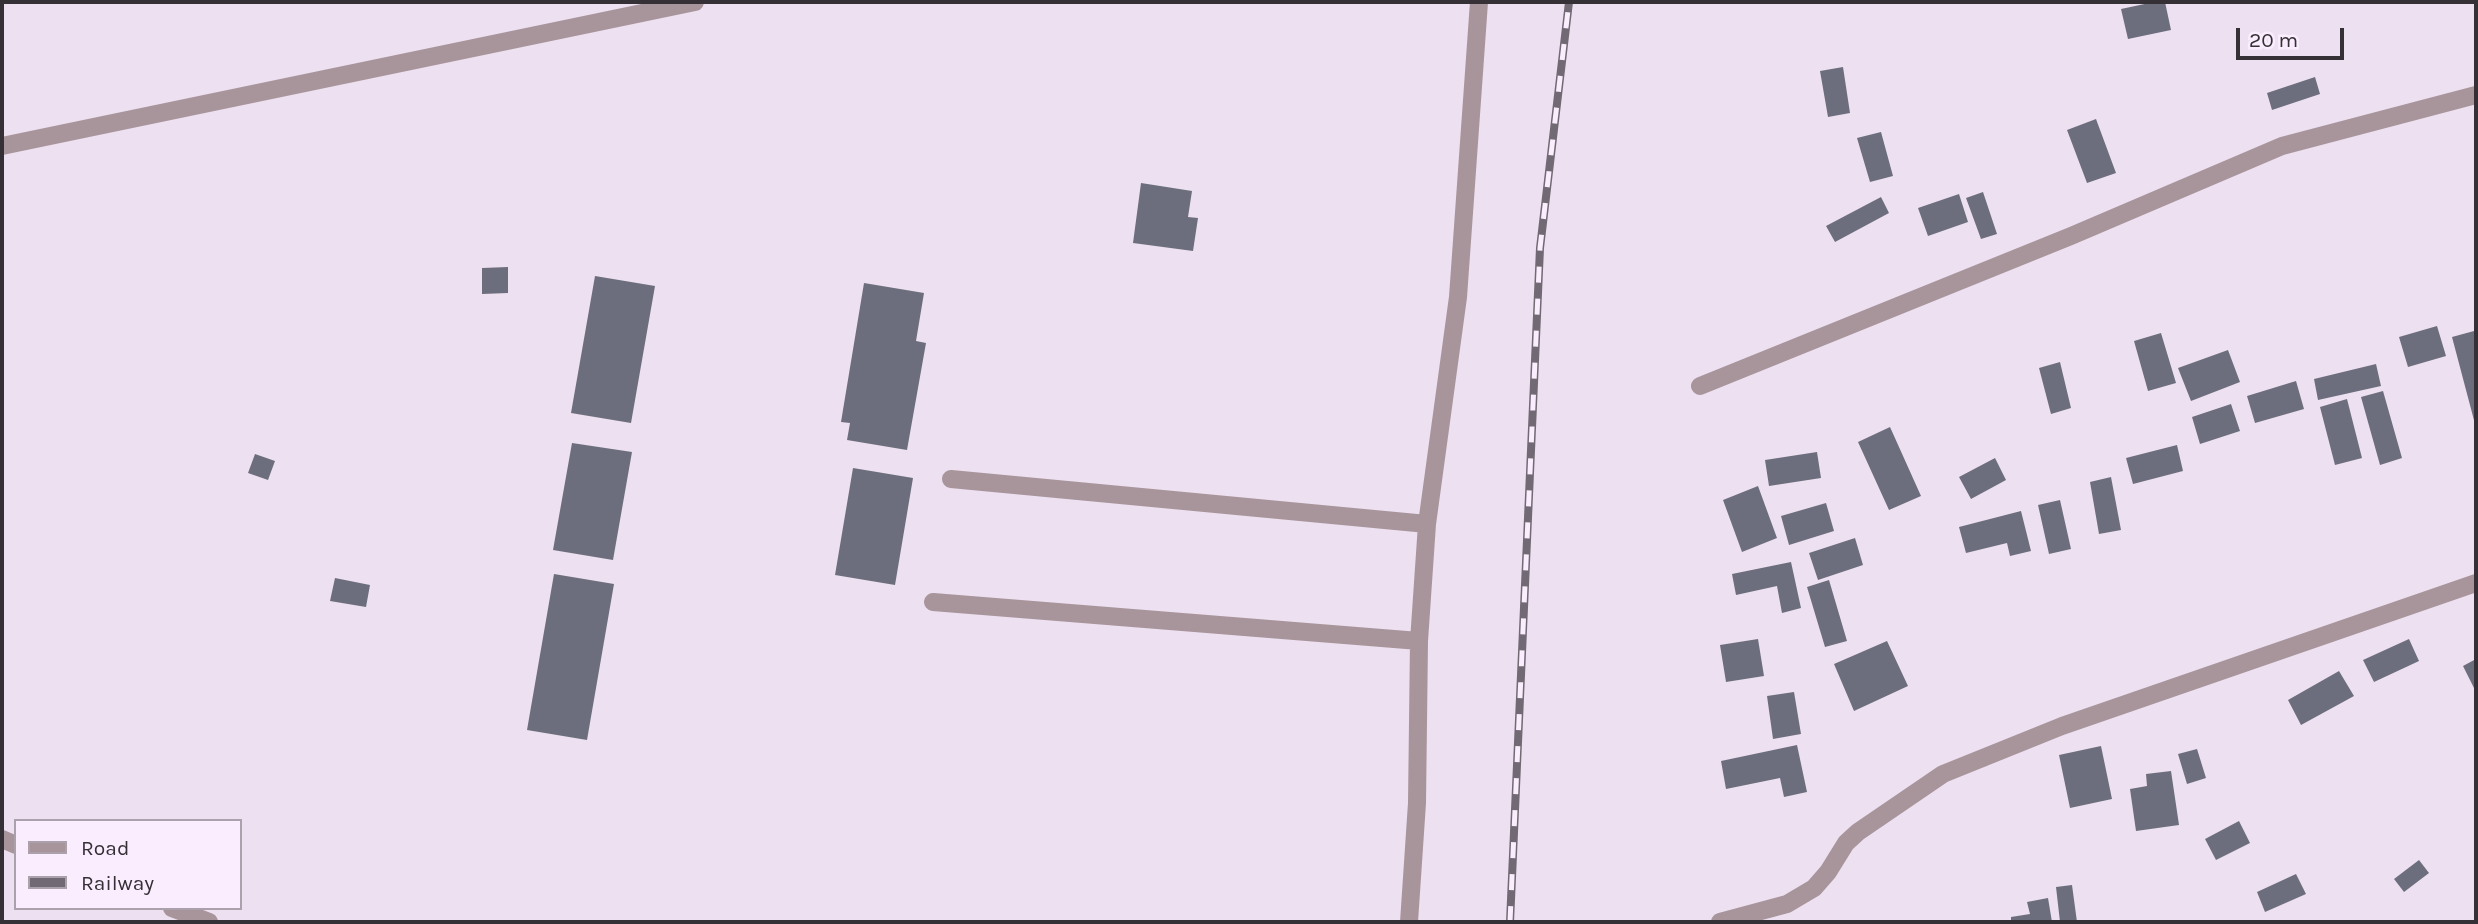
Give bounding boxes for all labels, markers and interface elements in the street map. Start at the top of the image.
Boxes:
scale bar [2240,14,2348,58]
text: 20 m [2249,28,2298,52]
legend [14,819,242,910]
text: Road [81,836,129,860]
text: Railway [81,871,154,895]

